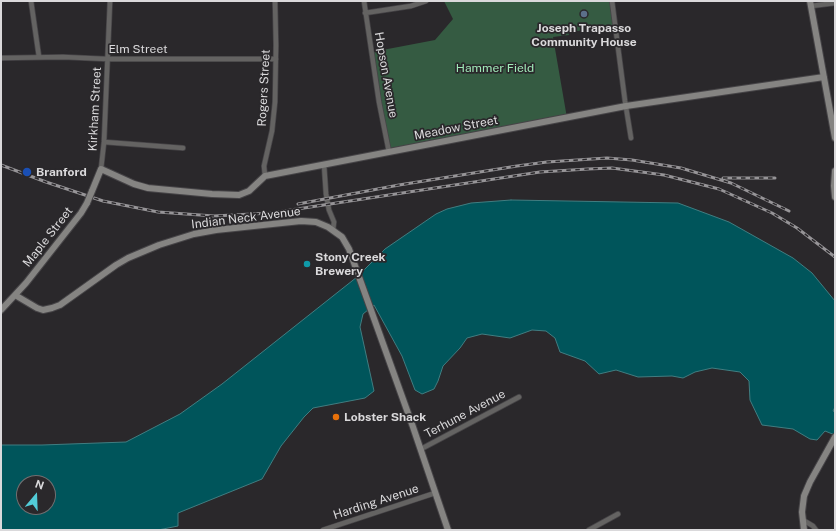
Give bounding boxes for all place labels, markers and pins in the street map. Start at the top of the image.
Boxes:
marker: Joseph Trapasso Community House [579,9,589,19]
place label: Joseph Trapasso Community House [531,21,637,49]
place label: Branford [36,165,87,179]
marker: Branford [21,166,33,178]
place label: Stony Creek Brewery [315,250,386,278]
marker: Stony Creek Brewery [302,259,312,269]
place label: Lobster Shack [344,410,426,424]
marker: Lobster Shack [331,412,341,422]

